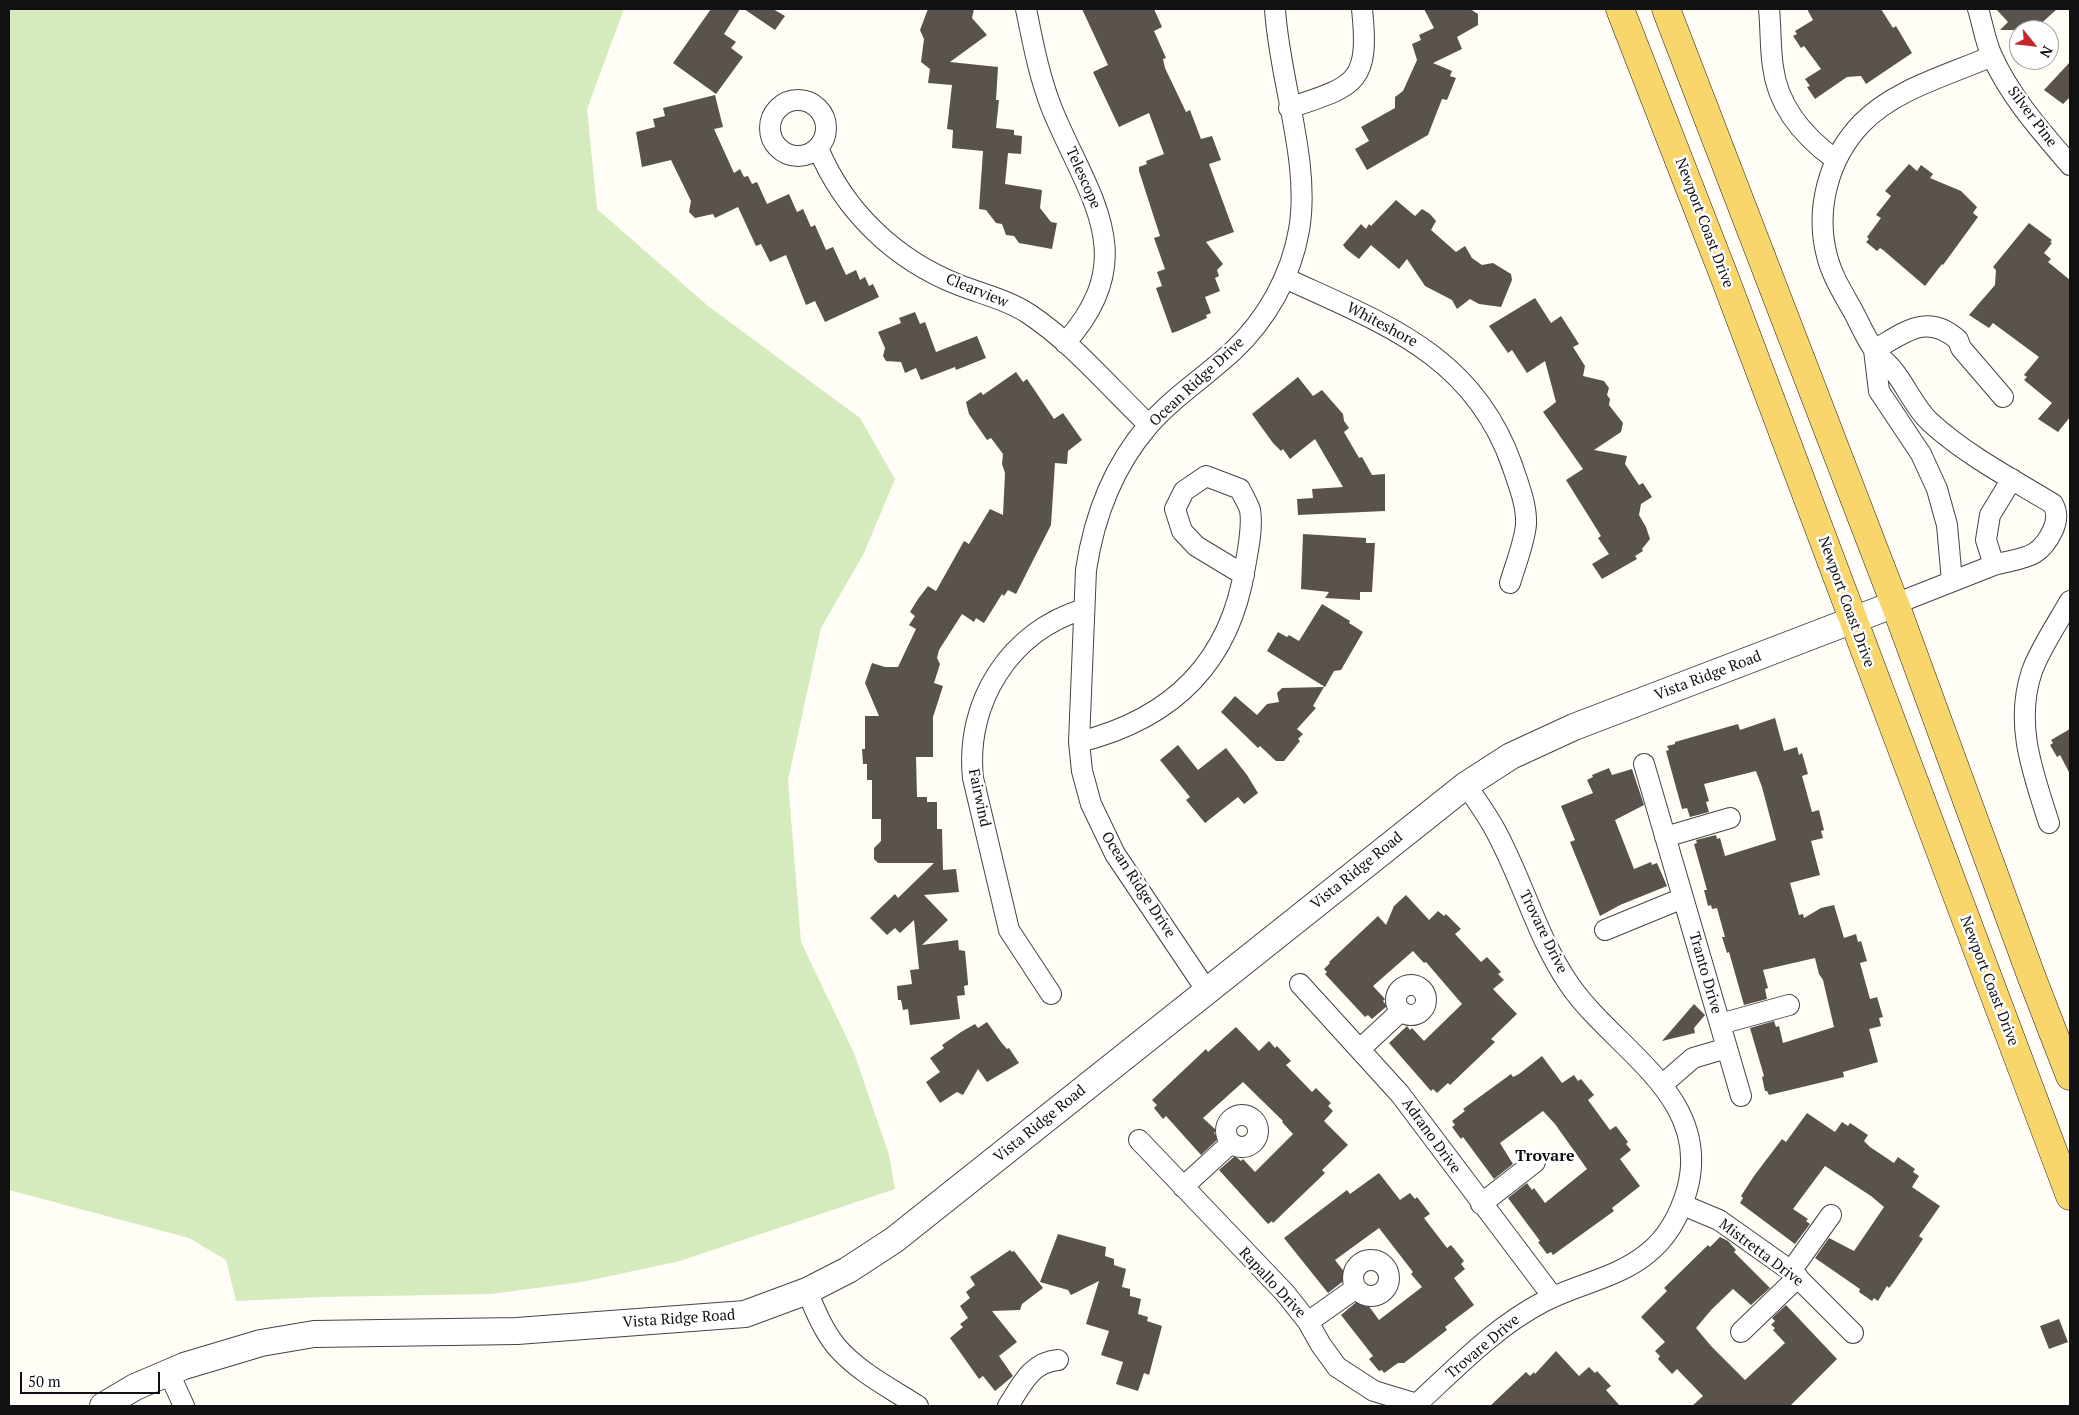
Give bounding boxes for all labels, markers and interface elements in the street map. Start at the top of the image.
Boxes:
north arrow [2009,20,2059,70]
text: N [2036,43,2058,61]
street label: Silver Pine [2003,83,2061,151]
street label: Telescope [1061,144,1105,212]
street label: Newport Coast Drive [1671,155,1737,291]
street label: Clearview [943,270,1011,312]
street label: Whiteshore [1344,299,1420,351]
street label: Ocean Ridge Drive [1146,334,1248,430]
street label: Newport Coast Drive [1814,534,1878,670]
street label: Vista Ridge Road [1652,647,1764,705]
street label: Fairwind [964,767,994,829]
street label: Vista Ridge Road [1307,828,1407,914]
street label: Ocean Ridge Drive [1097,829,1179,941]
street label: Trovare Drive [1515,887,1571,977]
street label: Newport Coast Drive [1956,913,2022,1049]
street label: Tranto Drive [1685,930,1725,1016]
street label: Vista Ridge Road [990,1081,1090,1167]
street label: Adrano Drive [1398,1095,1464,1177]
district label: Trovare [1515,1146,1575,1166]
street label: Mistretta Drive [1715,1215,1807,1291]
street label: Rapallo Drive [1235,1244,1309,1322]
street label: Vista Ridge Road [622,1306,736,1332]
street label: Trovare Drive [1443,1311,1523,1383]
scale bar [22,1362,162,1394]
text: 50 m [28,1371,61,1391]

